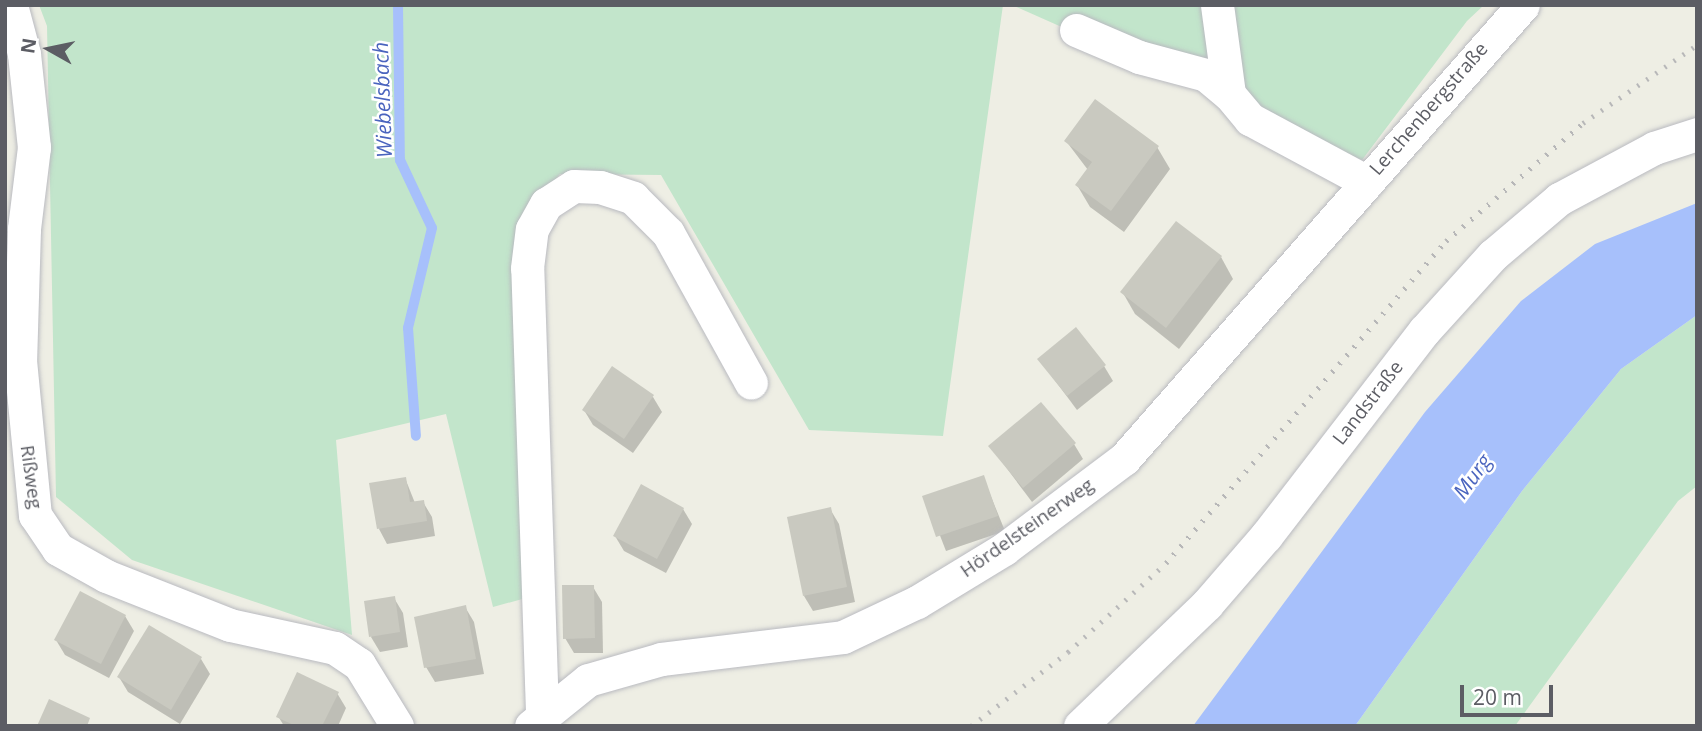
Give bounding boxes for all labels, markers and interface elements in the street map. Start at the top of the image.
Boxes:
north arrow [14,14,84,84]
text: N [14,36,42,55]
street label: Lerchenbergstraße [1365,38,1493,180]
water label: Wiebelsbach [367,41,397,159]
street label: Landstraße [1328,356,1408,450]
street label: Rißweg [15,444,47,510]
water label: Murg [1447,449,1497,503]
street label: Hördelsteinerweg [956,474,1098,582]
scale bar [1464,672,1557,716]
text: 20 m [1473,683,1522,711]

